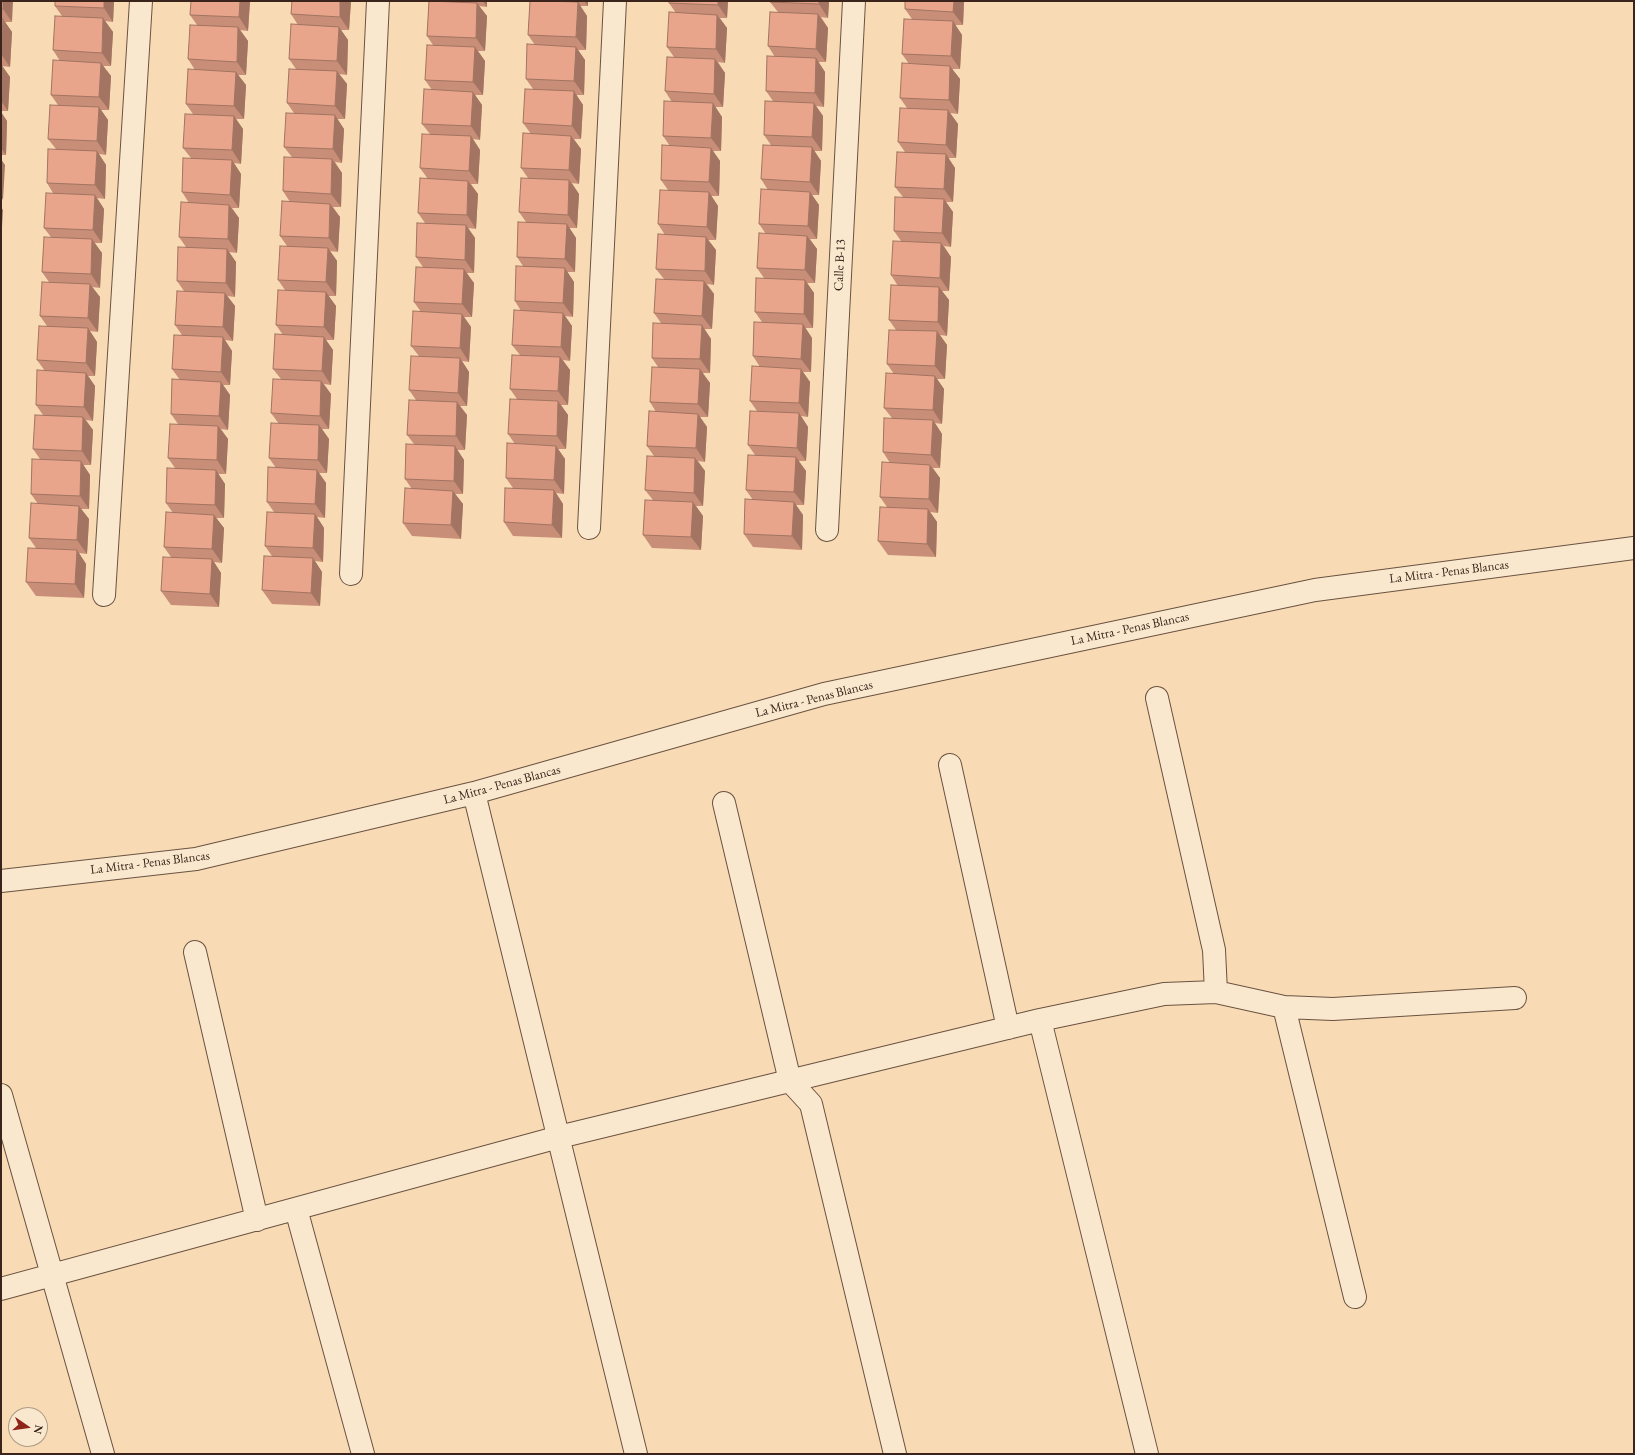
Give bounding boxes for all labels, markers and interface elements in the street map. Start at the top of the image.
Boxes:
street label: Calle B-13 [831,239,849,291]
street label: La Mitra - Penas Blancas [1388,557,1510,587]
street label: La Mitra - Penas Blancas [1070,609,1190,649]
street label: La Mitra - Penas Blancas [754,677,874,721]
street label: La Mitra - Penas Blancas [442,762,562,808]
street label: La Mitra - Penas Blancas [89,848,211,878]
north arrow [8,1407,48,1447]
text: N [31,1424,47,1435]

